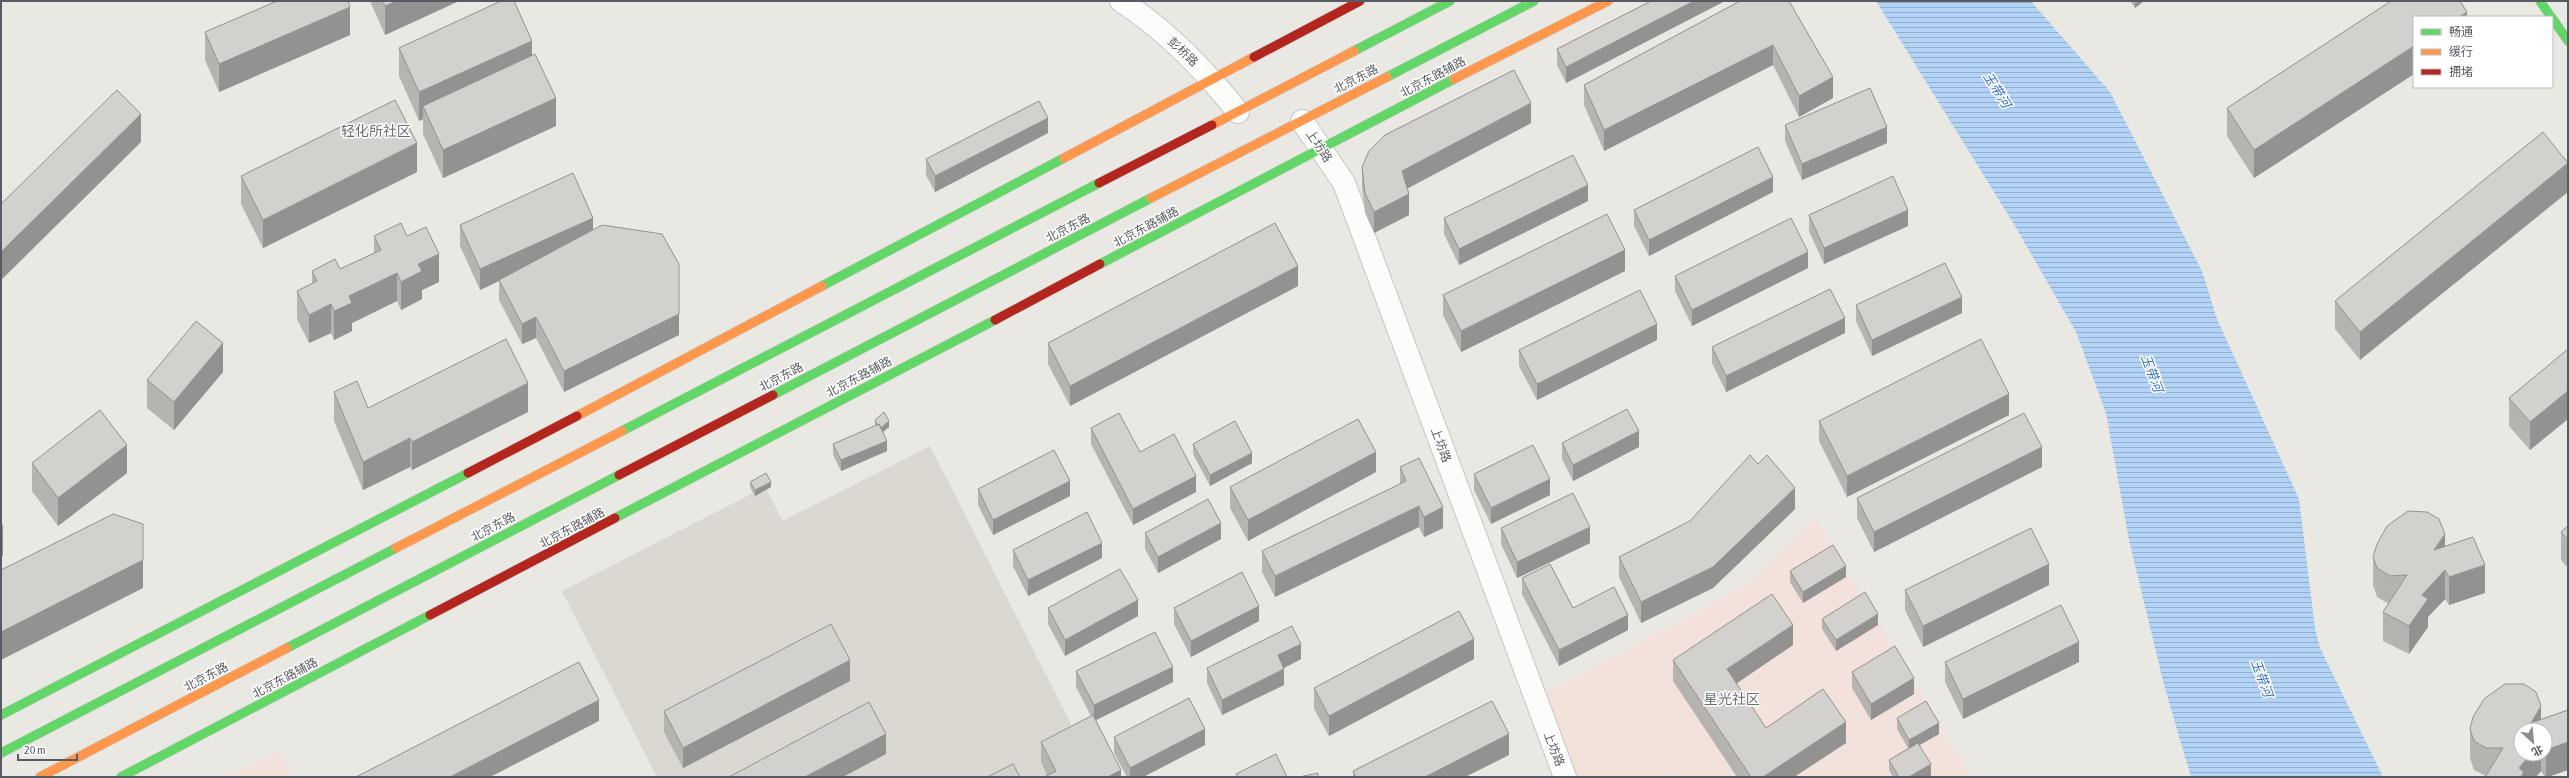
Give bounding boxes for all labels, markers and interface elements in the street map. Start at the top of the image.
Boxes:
legend [2413,16,2553,88]
text: 畅通 [2449,25,2473,39]
street label: 彭桥路 [1165,35,1201,69]
text: 缓行 [2449,45,2473,59]
street label: 北京东路辅路 [1398,54,1468,100]
street label: 北京东路 [1331,62,1381,96]
text: 拥堵 [2449,65,2473,79]
water label: 玉带河 [1980,69,2015,113]
district label: 轻化所社区 [341,123,411,139]
street label: 上坊路 [1303,127,1335,165]
street label: 北京东路辅路 [1111,204,1181,250]
street label: 北京东路 [1043,211,1093,245]
water label: 玉带河 [2138,352,2167,397]
street label: 北京东路辅路 [824,354,894,400]
street label: 北京东路 [757,360,805,394]
street label: 上坊路 [1428,426,1454,464]
street label: 北京东路辅路 [537,505,607,551]
street label: 北京东路 [469,510,517,544]
street label: 北京东路辅路 [250,655,320,701]
water label: 玉带河 [2248,657,2277,702]
street label: 北京东路 [182,660,230,694]
district label: 星光社区 [1704,691,1760,707]
north arrow [2513,722,2553,762]
street label: 上坊路 [1541,730,1567,768]
scale bar [18,736,77,762]
text: 20 m [24,743,46,757]
text: 北 [2530,743,2545,759]

